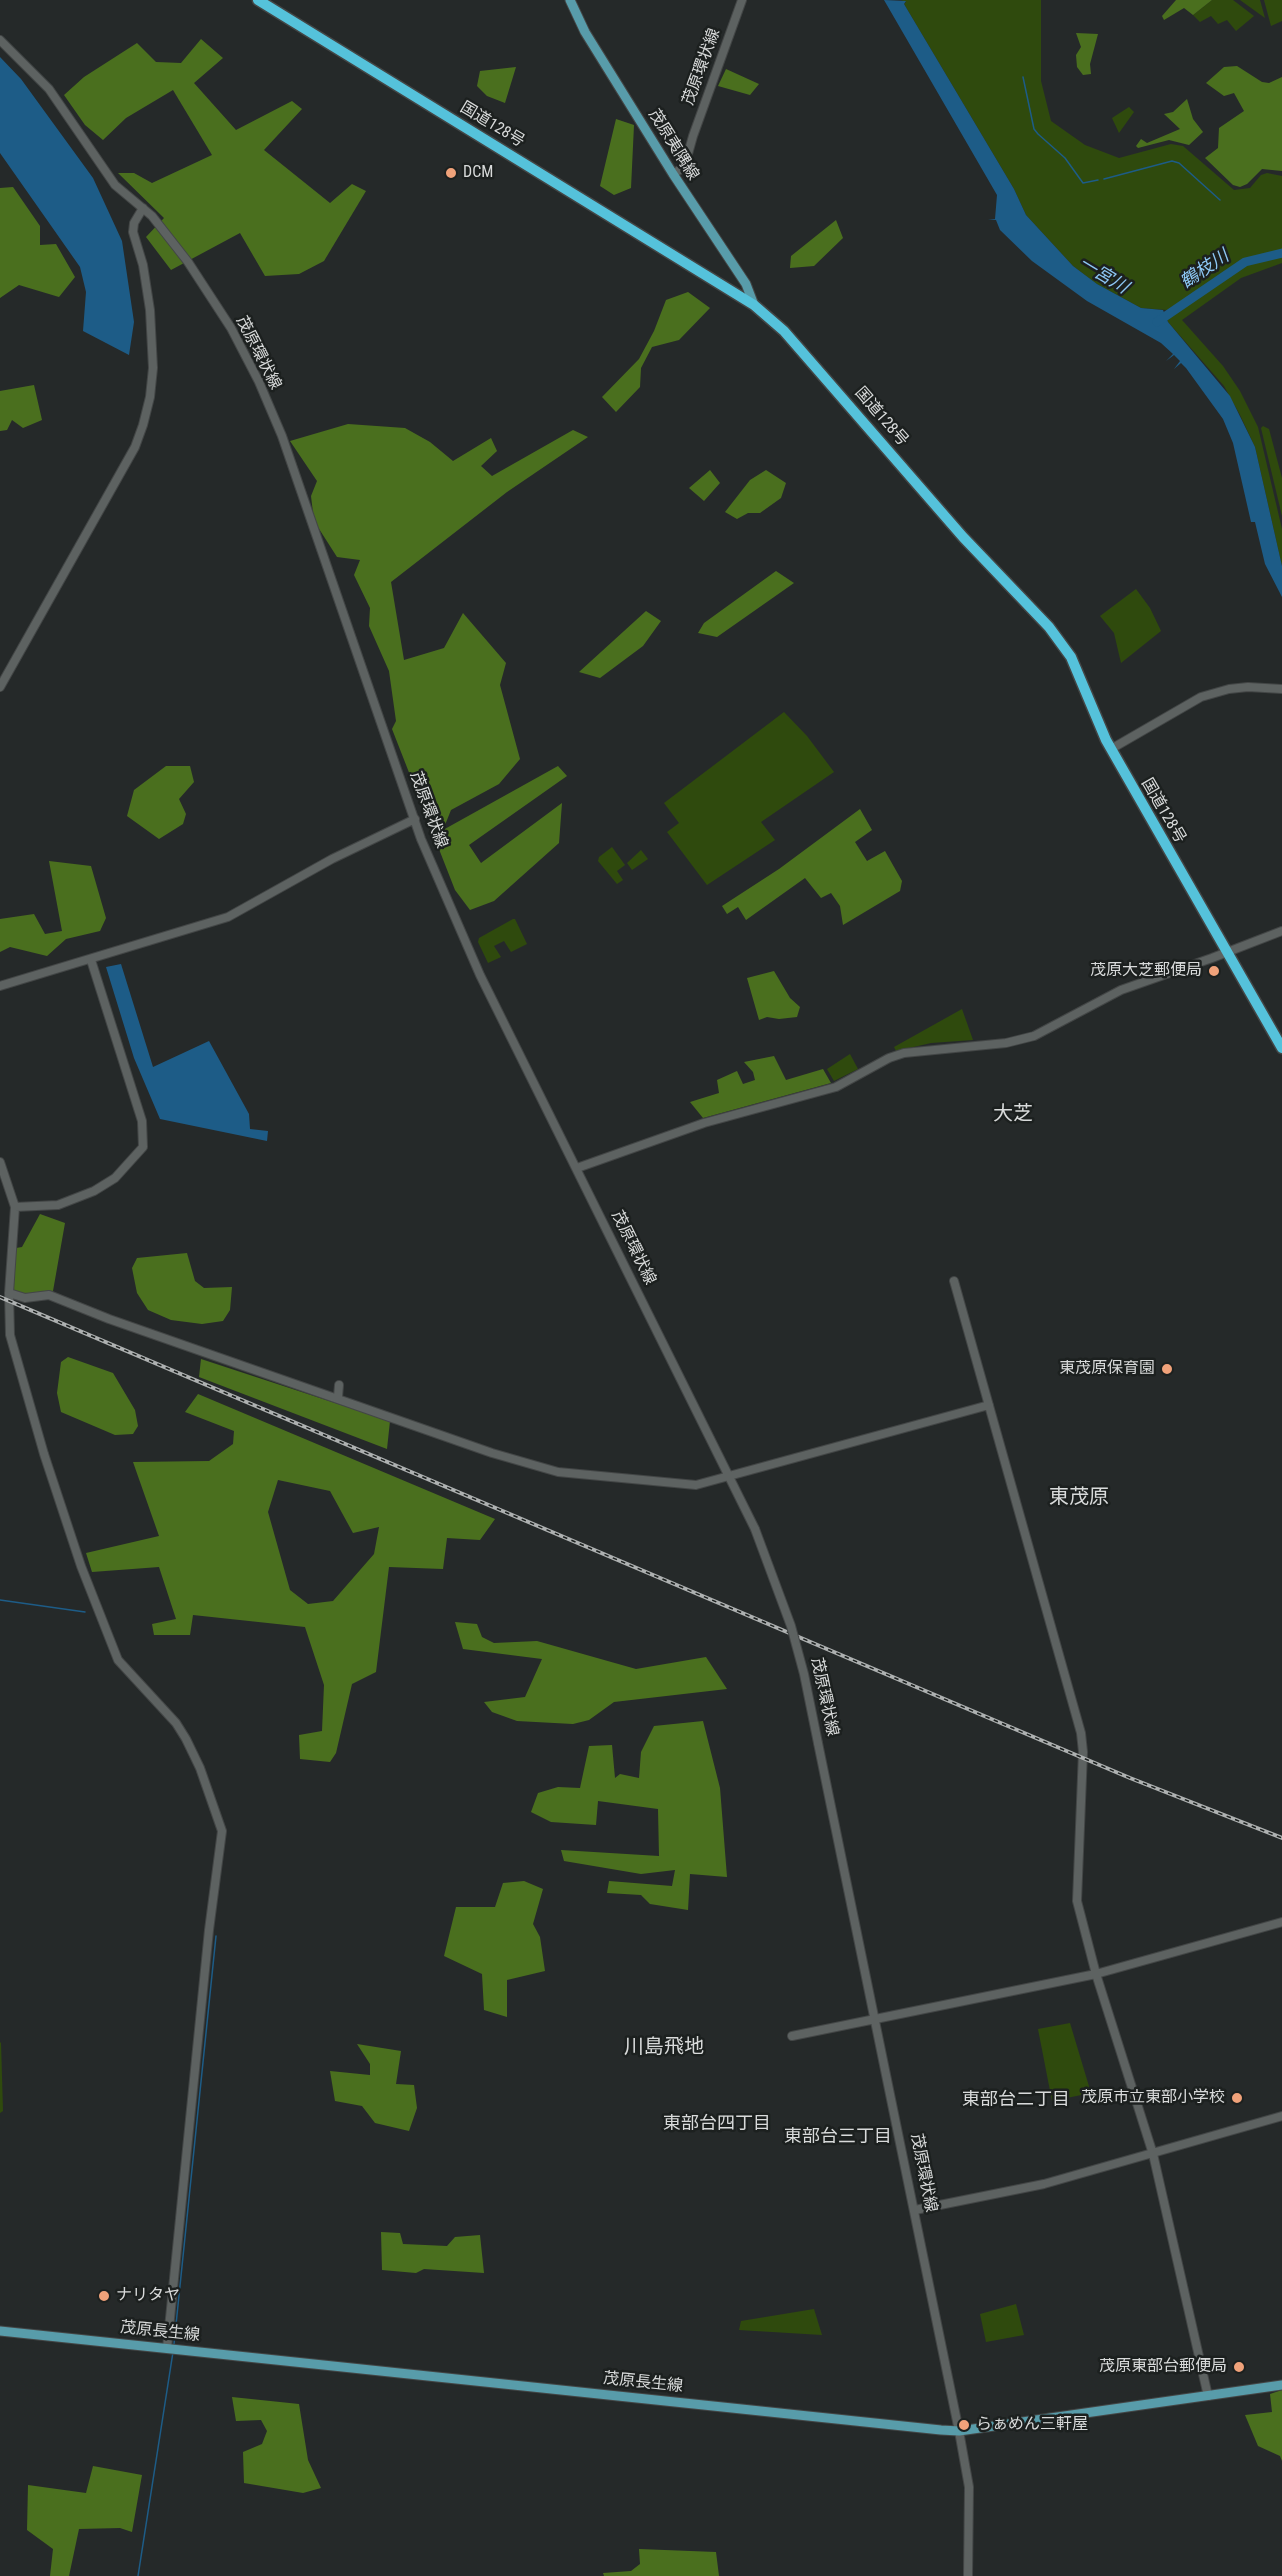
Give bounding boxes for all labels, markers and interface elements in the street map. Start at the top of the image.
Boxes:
street label: 茂原環状線 [679,26,725,108]
street label: 国道128号 [456,98,528,152]
street label: 茂原夷隅線 [644,106,702,184]
place label: DCM [463,163,493,183]
marker: DCM [444,166,458,180]
water label: 鶴枝川 [1177,246,1233,294]
water label: 一宮川 [1074,253,1132,299]
street label: 茂原環状線 [231,313,285,393]
street label: 国道128号 [850,384,912,450]
street label: 茂原環状線 [405,769,451,851]
street label: 国道128号 [1137,775,1189,847]
place label: 茂原大芝郵便局 [1090,961,1202,981]
marker: 茂原大芝郵便局 [1207,964,1221,978]
district label: 大芝 [993,1103,1033,1127]
street label: 茂原環状線 [607,1208,659,1288]
place label: 東茂原保育園 [1059,1359,1155,1379]
marker: 東茂原保育園 [1160,1362,1174,1376]
district label: 東茂原 [1049,1486,1109,1510]
street label: 茂原環状線 [806,1656,842,1738]
district label: 川島飛地 [624,2036,704,2060]
place label: 茂原市立東部小学校 [1081,2088,1225,2108]
district label: 東部台二丁目 [962,2089,1070,2111]
marker: 茂原市立東部小学校 [1230,2091,1244,2105]
district label: 東部台四丁目 [663,2113,771,2135]
district label: 東部台三丁目 [784,2126,892,2148]
street label: 茂原環状線 [906,2132,940,2214]
place label: ナリタヤ [116,2286,180,2306]
marker: ナリタヤ [97,2289,111,2303]
street label: 茂原長生線 [119,2318,201,2346]
place label: 茂原東部台郵便局 [1099,2357,1227,2377]
marker: 茂原東部台郵便局 [1232,2360,1246,2374]
street label: 茂原長生線 [602,2369,684,2397]
place label: らぁめん三軒屋 [976,2415,1088,2435]
marker: らぁめん三軒屋 [957,2418,971,2432]

